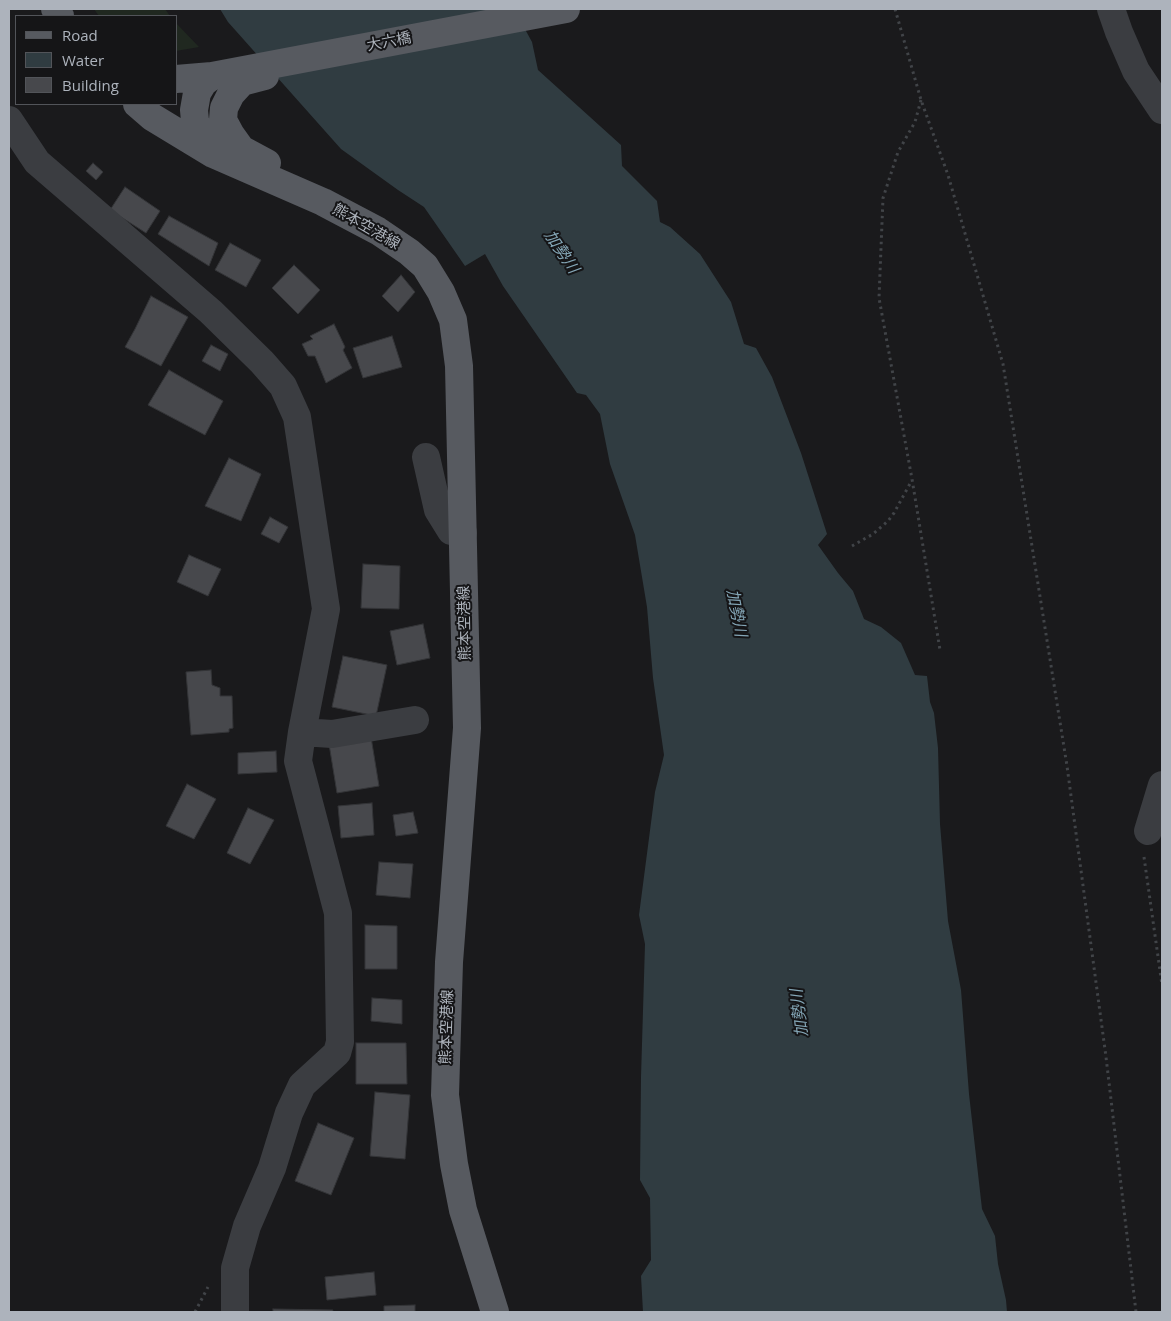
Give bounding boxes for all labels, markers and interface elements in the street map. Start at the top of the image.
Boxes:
legend [15,15,178,105]
text: Road [62,25,98,45]
street label: 大六橋 [365,29,413,55]
text: Water [62,50,104,70]
text: Building [62,75,119,95]
street label: 熊本空港線 [329,200,403,254]
water label: 加勢川 [540,227,582,277]
street label: 熊本空港線 [455,585,475,661]
water label: 加勢川 [722,588,750,638]
water label: 加勢川 [788,988,812,1038]
street label: 熊本空港線 [437,989,457,1065]

